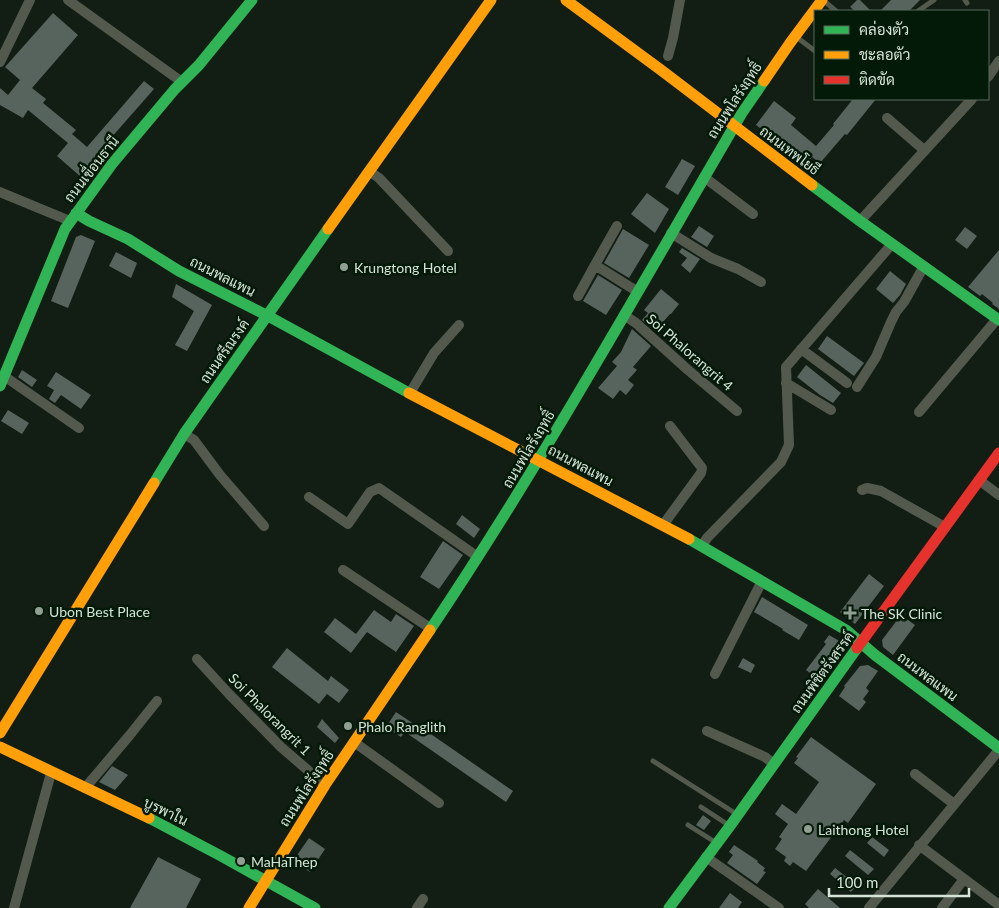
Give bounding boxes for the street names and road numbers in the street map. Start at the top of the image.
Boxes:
street label: ถนนพโลรังฤทธิ์ [700,56,766,142]
street label: ถนนเทพโยธี [757,122,824,178]
street label: ถนนเขื่อนธานี [58,131,122,205]
street label: ถนนพลแพน [187,252,259,300]
street label: Soi Phalorangrit 4 [643,310,737,394]
street label: ถนนศรีณรงค์ [196,316,252,386]
street label: ถนนพโลรังฤทธิ์ [495,405,559,491]
street label: ถนนพลแพน [546,441,617,489]
street label: ถนนพิชิตรังสรรค์ [787,628,857,716]
street label: ถนนพลแพน [894,648,962,704]
street label: Soi Phalorangrit 1 [225,669,315,759]
street label: ถนนพโลรังฤทธิ์ [272,744,338,830]
street label: บูรพาใน [140,793,191,831]

